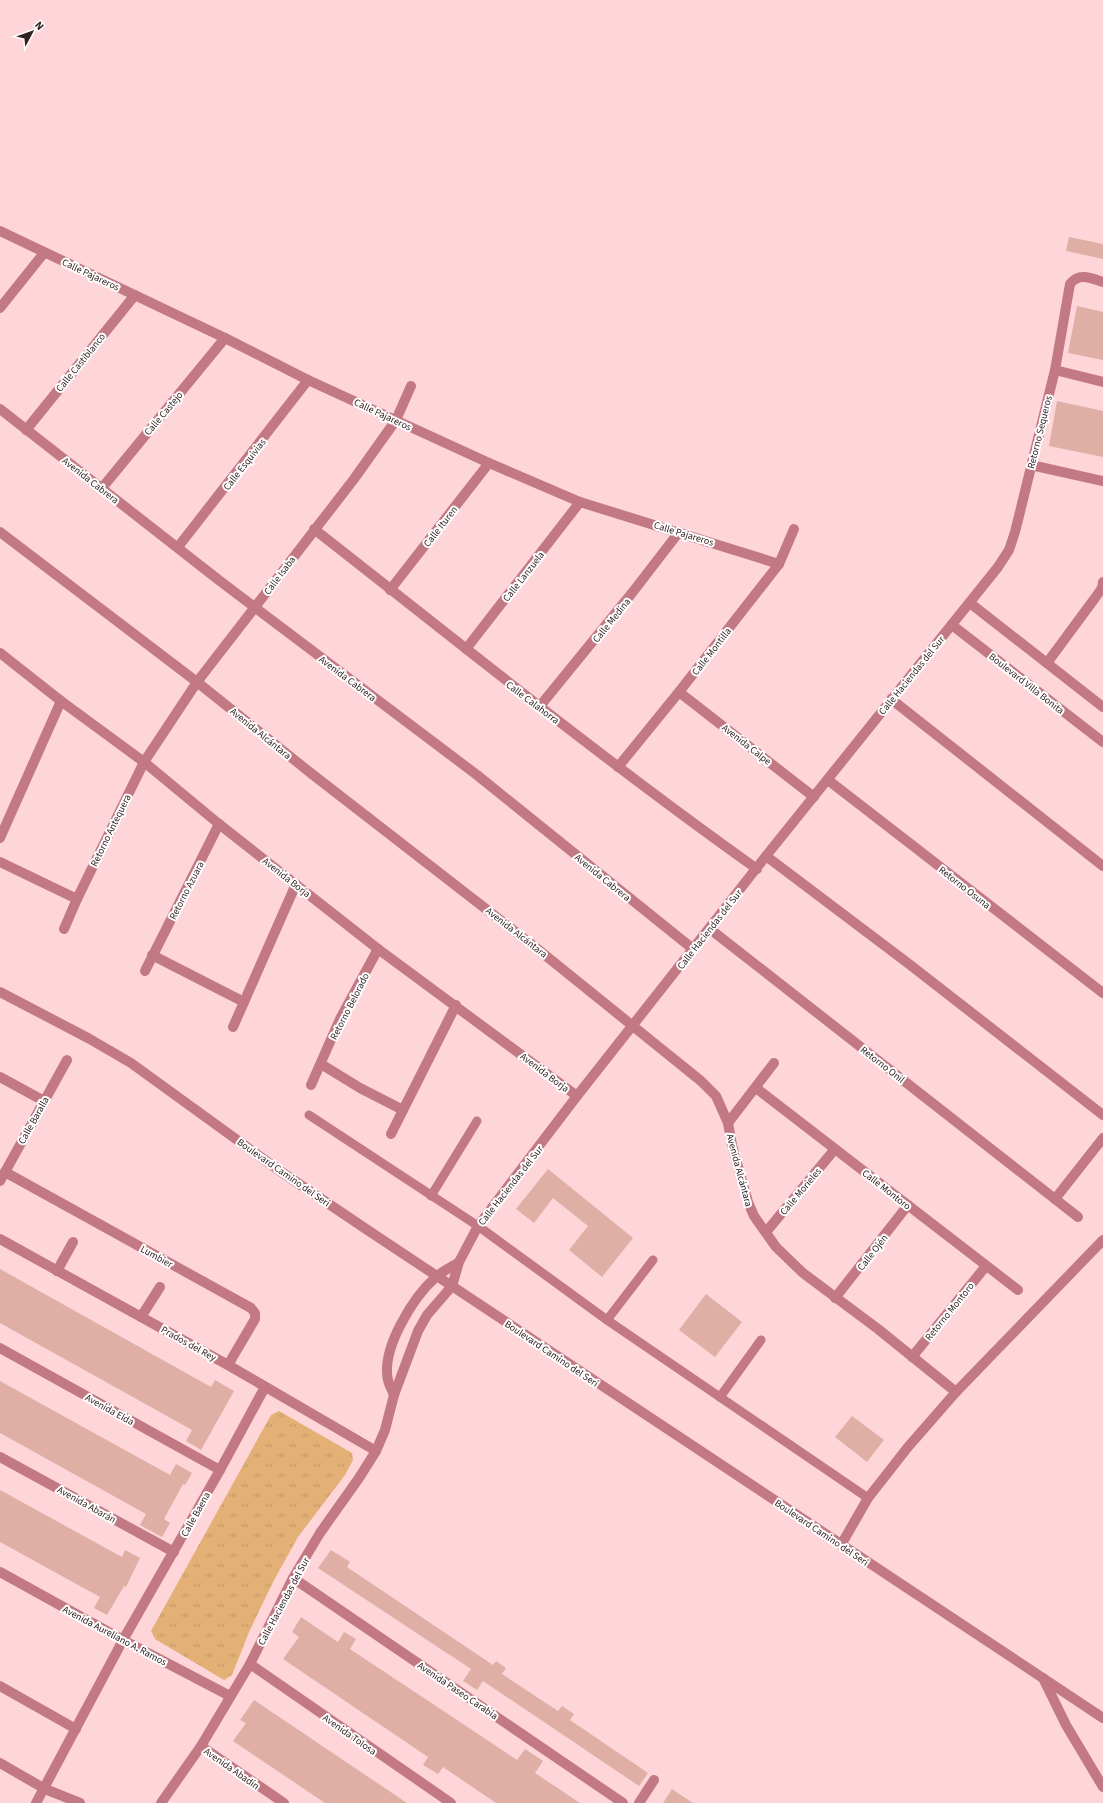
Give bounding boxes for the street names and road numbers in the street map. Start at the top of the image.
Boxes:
street label: Calle Pajareros [60,255,122,294]
street label: Calle Castiblanco [53,330,109,395]
street label: Calle Castejo [141,389,186,439]
street label: Retorno Sequeros [1024,394,1056,470]
street label: Calle Pajareros [352,395,414,434]
street label: Calle Esquivias [220,436,269,493]
street label: Avenida Cabrera [59,454,122,507]
street label: Calle Ituren [420,503,461,550]
street label: Calle Pajareros [652,518,715,550]
street label: Calle Lanzuela [500,549,548,605]
street label: Calle Isaba [261,553,299,598]
street label: Calle Medina [589,595,634,646]
street label: Calle Montilla [689,625,735,678]
street label: Calle Haciendas del Sur [876,633,948,718]
street label: Boulevard Villa Bonita [986,650,1067,718]
street label: Avenida Cabrera [316,653,379,705]
street label: Calle Calahorra [503,678,562,728]
street label: Avenida Alcántara [227,705,294,763]
street label: Avenida Calpe [719,721,774,769]
street label: Retorno Antequera [87,792,134,869]
street label: Avenida Cabrera [571,851,633,905]
street label: Avenida Borja [259,854,313,901]
street label: Retorno Azuara [166,859,208,922]
street label: Retorno Osuna [936,863,993,912]
street label: Calle Haciendas del Sur [674,886,746,973]
street label: Avenida Alcántara [483,904,550,961]
street label: Retorno Belorado [327,971,373,1042]
street label: Retorno Onil [857,1043,908,1087]
street label: Avenida Borja [517,1050,572,1096]
street label: Calle Baralla [15,1094,53,1147]
street label: Avenida Alcántara [723,1132,755,1208]
street label: Boulevard Camino del Seri [234,1135,333,1210]
street label: Calle Haciendas del Sur [475,1142,547,1229]
street label: Calle Morieles [777,1165,825,1218]
street label: Calle Montoro [859,1166,914,1213]
street label: Calle Ojén [854,1232,891,1274]
street label: Lumbier [138,1242,176,1272]
street label: Retorno Montoro [922,1280,978,1344]
street label: Boulevard Camino del Seri [502,1317,601,1391]
street label: Prados del Rey [158,1323,219,1365]
street label: Avenida Elda [83,1391,136,1429]
street label: Avenida Abarán [55,1483,118,1527]
street label: Calle Baena [178,1490,214,1539]
street label: Boulevard Camino del Seri [772,1496,871,1570]
street label: Calle Haciendas del Sur [255,1554,313,1648]
street label: Avenida Aureliano A. Ramos [60,1602,169,1669]
street label: Avenida Paseo Carabia [414,1659,500,1723]
street label: Avenida Tolosa [320,1711,379,1759]
street label: Avenida Abadín [201,1744,262,1793]

